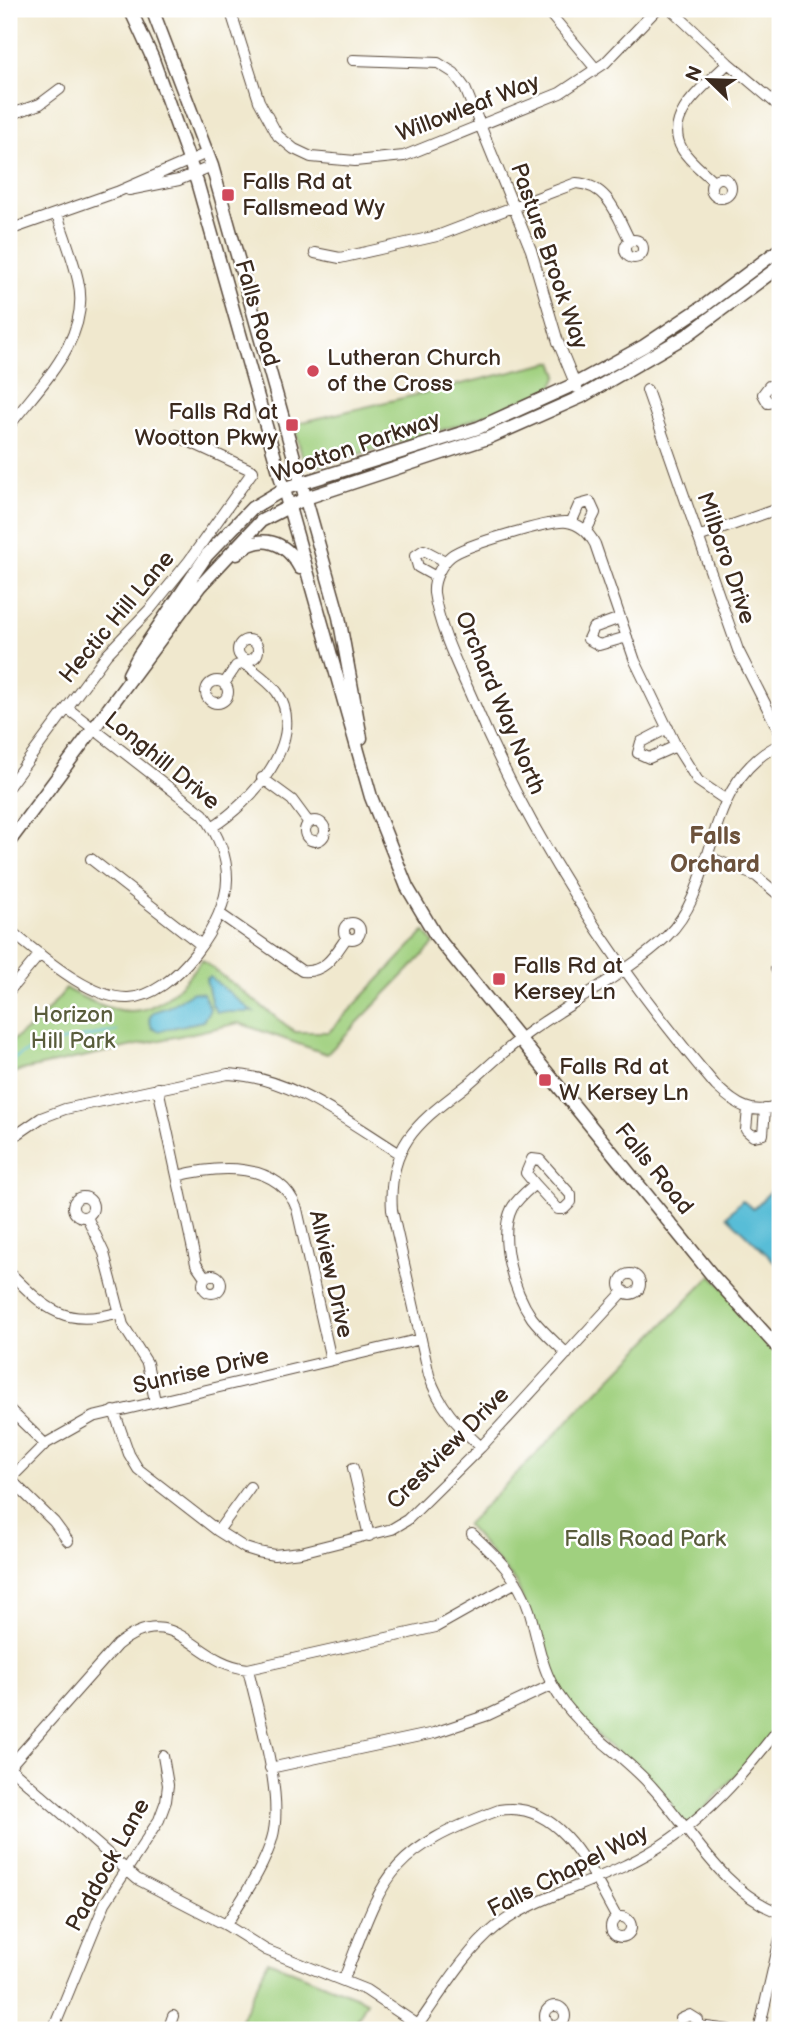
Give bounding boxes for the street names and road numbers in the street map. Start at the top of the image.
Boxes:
street label: Willowleaf Way [393,68,544,148]
street label: Pasture Brook Way [504,159,594,353]
street label: Falls Road [228,257,286,369]
street label: Wootton Parkway [268,405,444,489]
street label: Milboro Drive [690,488,762,628]
street label: Hectic Hill Lane [53,545,181,689]
street label: Orchard Way North [449,607,551,799]
street label: Longhill Drive [99,706,225,816]
street label: Falls Road [609,1118,699,1220]
street label: Allview Drive [303,1207,359,1341]
street label: Sunrise Drive [130,1342,272,1400]
street label: Crestview Drive [381,1381,515,1515]
street label: Paddock Lane [60,1794,156,1936]
street label: Falls Chapel Way [483,1818,654,1924]

